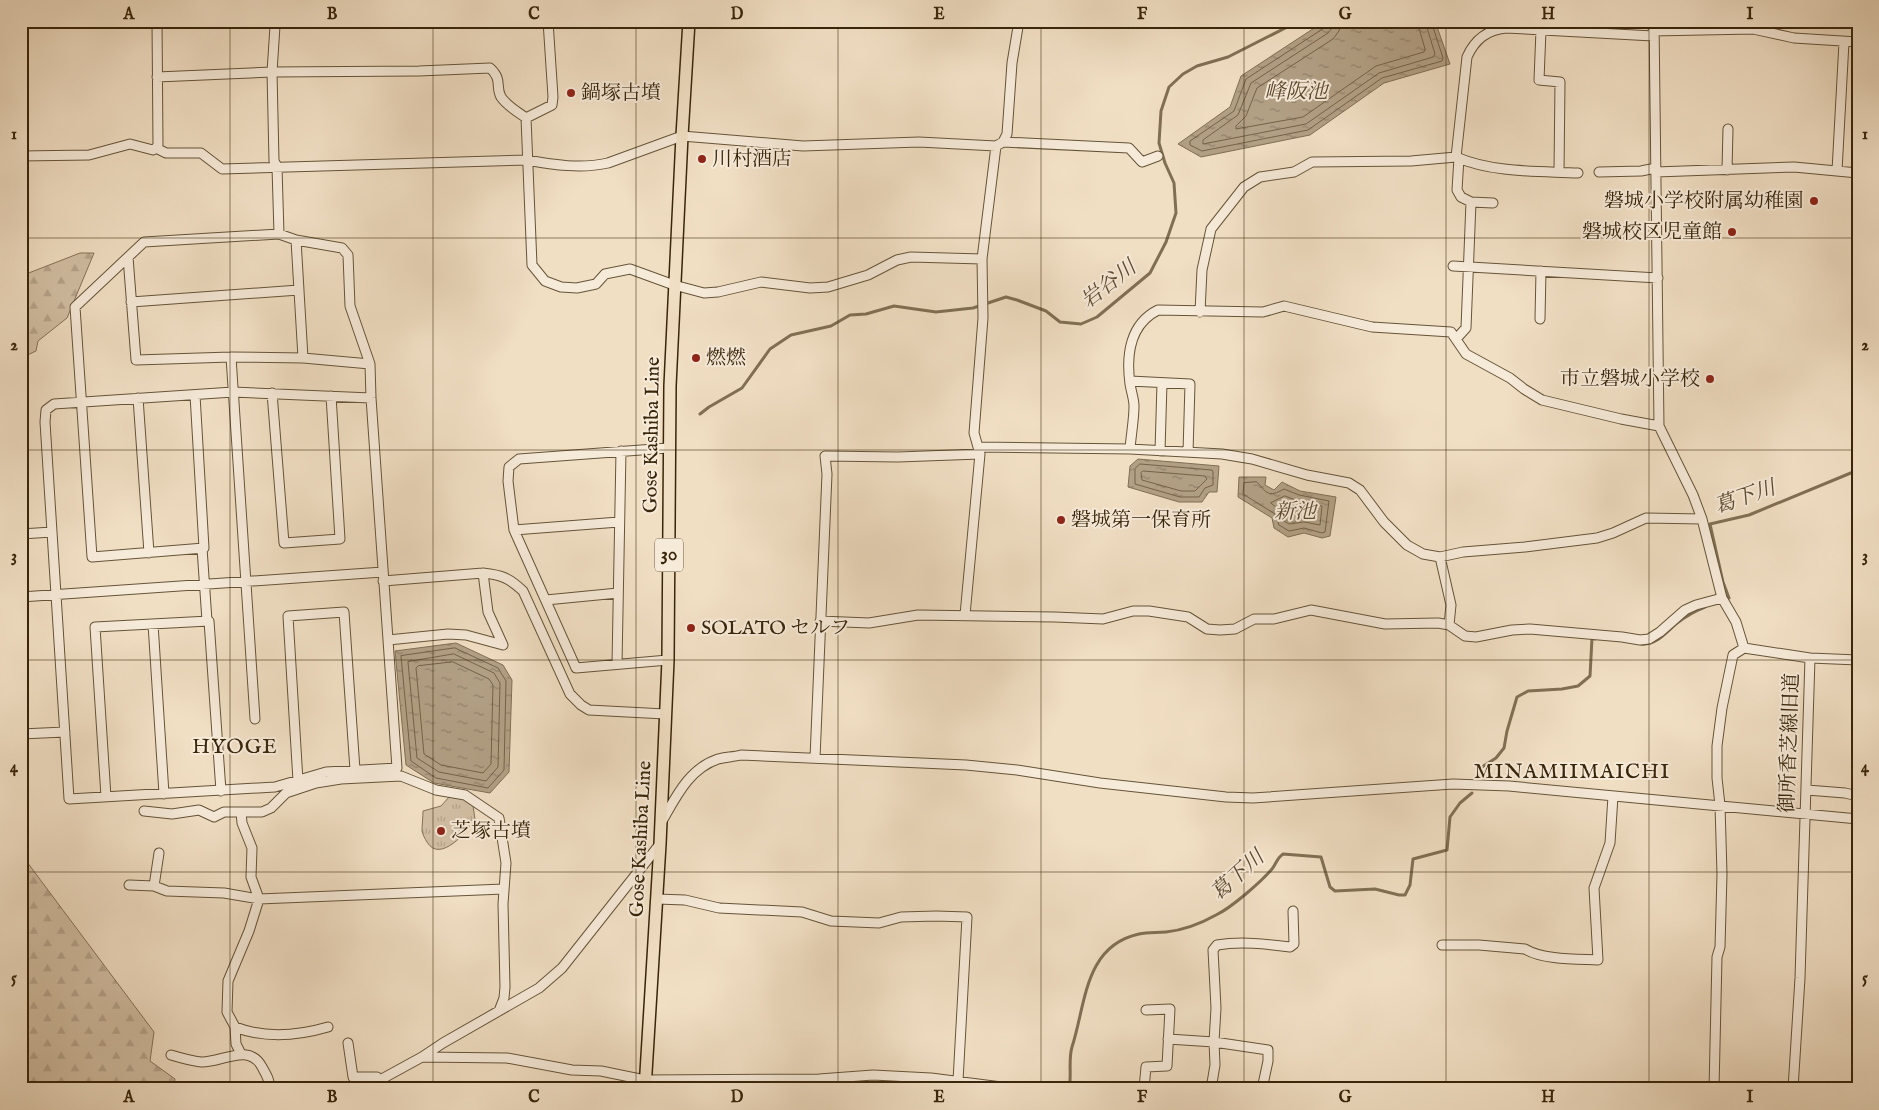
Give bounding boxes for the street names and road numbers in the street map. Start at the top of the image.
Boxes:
street label: Gose Kashiba Line [638,357,666,513]
road number: 30 [655,538,683,572]
street label: 御所香芝線旧道 [1775,673,1805,813]
street label: Gose Kashiba Line [624,760,658,918]

